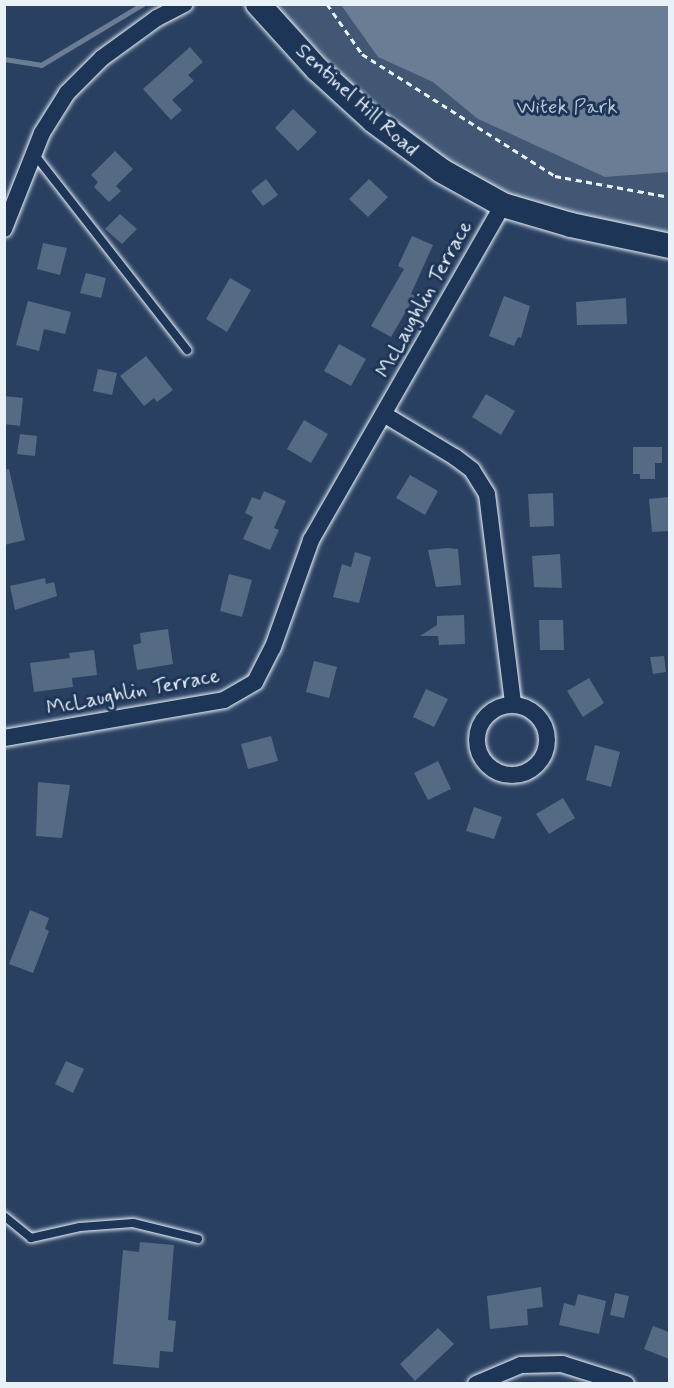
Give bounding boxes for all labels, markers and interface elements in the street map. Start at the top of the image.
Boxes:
street label: Sentinel Hill Road [291,39,423,161]
park label: Witek Park [518,94,616,120]
street label: McLaughlin Terrace [371,217,477,381]
street label: McLaughlin Terrace [46,663,220,721]

